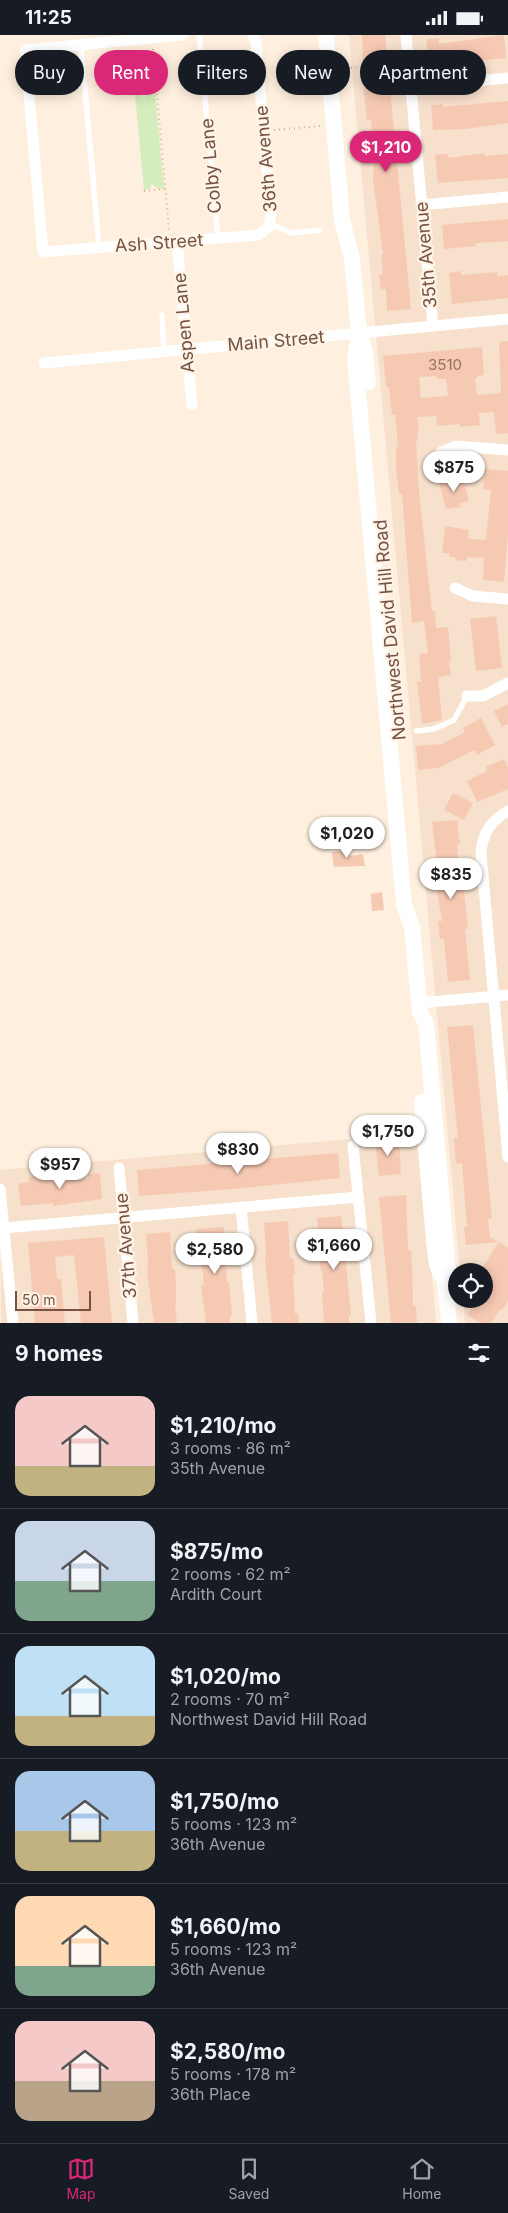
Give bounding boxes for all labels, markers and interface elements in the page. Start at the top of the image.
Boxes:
text: 11:25 [25,6,72,29]
chip: Buy [15,50,84,95]
chip: Rent [94,50,168,95]
chip: Filters [178,50,266,95]
chip: New [276,50,350,95]
chip: Apartment [360,50,486,95]
street label: 36th Avenue [250,105,281,213]
street label: Colby Lane [196,118,225,215]
pin: $1,210 [345,131,427,173]
text: $1,210 [361,137,411,157]
street label: 35th Avenue [410,201,441,309]
street label: Ash Street [114,229,204,256]
street label: Aspen Lane [169,272,198,374]
street label: Main Street [227,326,325,355]
house number: 3510 [428,355,462,374]
pin: $875 [424,451,484,493]
text: $875 [434,457,474,477]
street label: Northwest David Hill Road [369,519,410,741]
pin: $1,020 [306,817,388,859]
text: $1,020 [320,823,374,843]
pin: $835 [421,857,481,900]
text: $835 [430,864,472,884]
pin: $1,750 [347,1115,429,1157]
text: $1,750 [362,1121,414,1141]
pin: $830 [208,1133,268,1175]
text: $830 [217,1139,259,1159]
pin: $957 [30,1147,90,1190]
text: $957 [40,1154,80,1174]
street label: 37th Avenue [110,1192,141,1300]
pin: $1,660 [293,1229,375,1271]
pin: $2,580 [174,1233,256,1275]
text: $1,660 [307,1235,361,1255]
text: $2,580 [186,1239,244,1259]
map controls [448,1263,493,1308]
button: locate [448,1263,493,1308]
scale bar [15,1288,91,1311]
text: 50 m [22,1291,56,1308]
icon: filters [465,1339,493,1367]
text: 9 homes [15,1341,103,1366]
text: $1,210/mo [170,1413,276,1438]
icon: home [55,1416,115,1476]
text: 3 rooms · 86 m² [170,1438,291,1458]
text: 35th Avenue [170,1458,265,1478]
text: $875/mo [170,1539,263,1564]
icon: home [55,1541,115,1601]
text: 2 rooms · 62 m² [170,1564,291,1584]
text: Ardith Court [170,1584,262,1604]
text: $1,020/mo [170,1664,281,1689]
icon: home [55,1666,115,1726]
text: 2 rooms · 70 m² [170,1689,290,1709]
text: Northwest David Hill Road [170,1709,367,1729]
text: $1,750/mo [170,1789,279,1814]
icon: home [55,1791,115,1851]
text: 5 rooms · 123 m² [170,1814,297,1834]
text: 36th Avenue [170,1834,265,1854]
text: $1,660/mo [170,1914,281,1939]
icon: home [55,1916,115,1976]
text: 5 rooms · 123 m² [170,1939,297,1959]
text: 36th Avenue [170,1959,265,1979]
text: $2,580/mo [170,2039,285,2064]
icon: home [55,2041,115,2101]
text: 5 rooms · 178 m² [170,2064,296,2084]
text: 36th Place [170,2084,251,2104]
tab: Map [66,2155,96,2202]
tab: Saved [228,2155,269,2202]
tab: Home [402,2155,442,2202]

